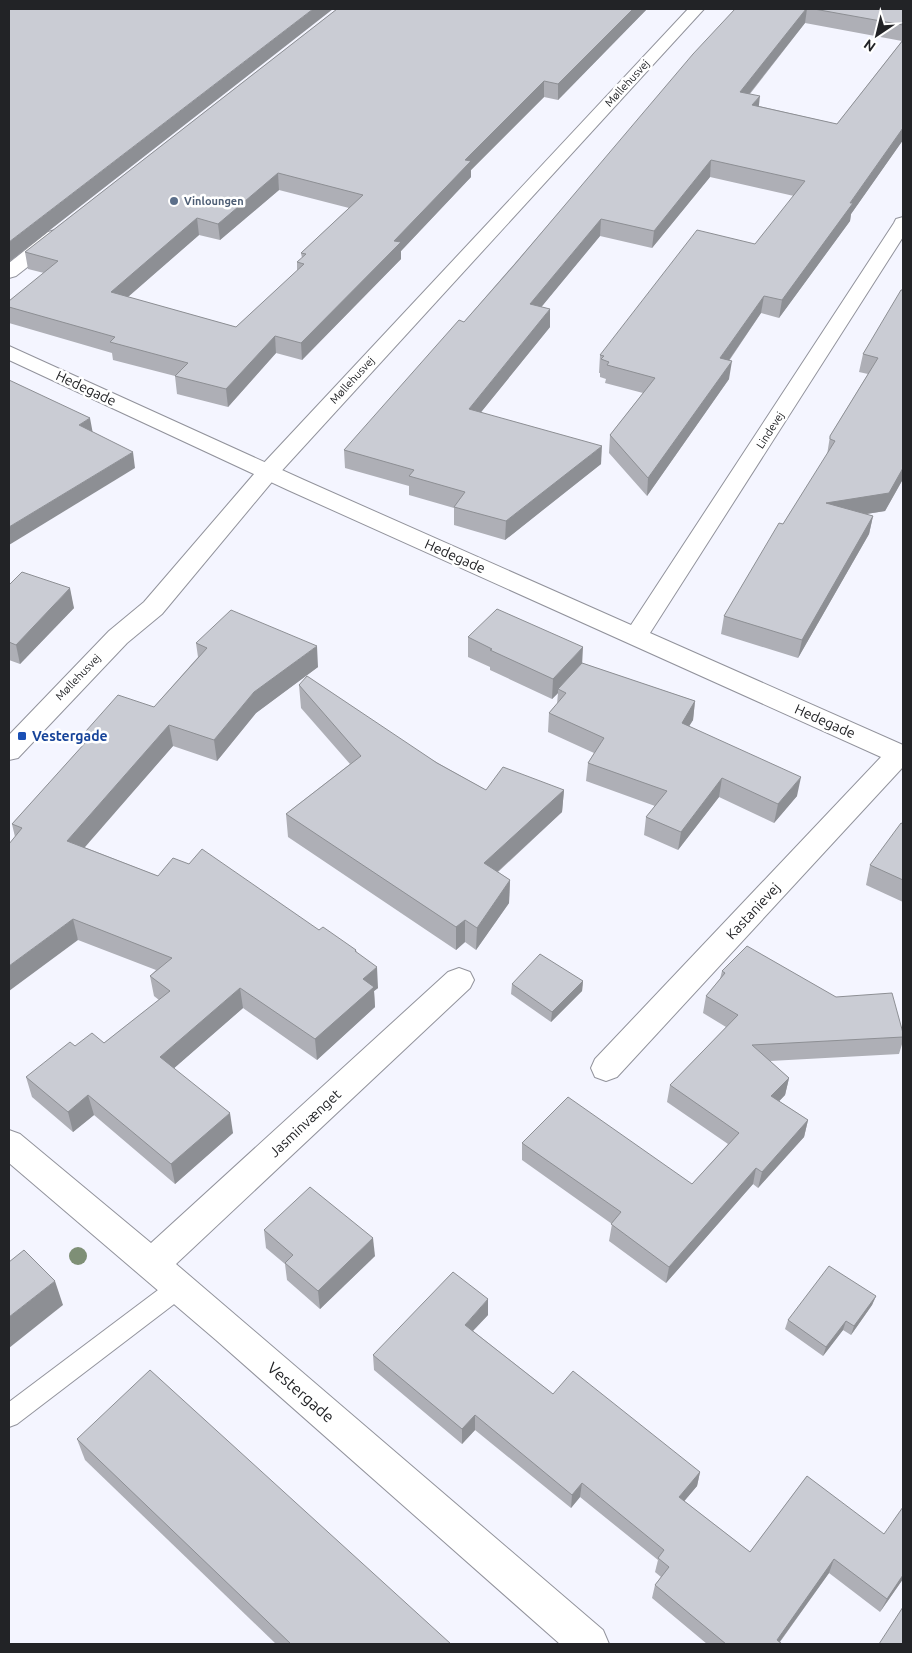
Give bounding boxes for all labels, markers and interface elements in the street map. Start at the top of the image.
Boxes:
north arrow [852,10,902,60]
text: N [861,36,878,55]
street label: Møllehusvej [602,57,652,109]
marker: Vinloungen [168,195,180,207]
place label: Vinloungen [184,195,244,207]
street label: Møllehusvej [327,354,377,406]
street label: Hedegade [53,367,119,409]
street label: Lindevej [754,409,786,451]
street label: Hedegade [422,536,488,576]
street label: Møllehusvej [53,652,103,702]
street label: Hedegade [792,701,858,741]
place label: Vestergade [32,728,108,744]
marker: Vestergade [16,730,28,742]
street label: Kastanievej [723,879,783,943]
street label: Jasminvænget [266,1086,344,1160]
street label: Vestergade [264,1358,338,1426]

